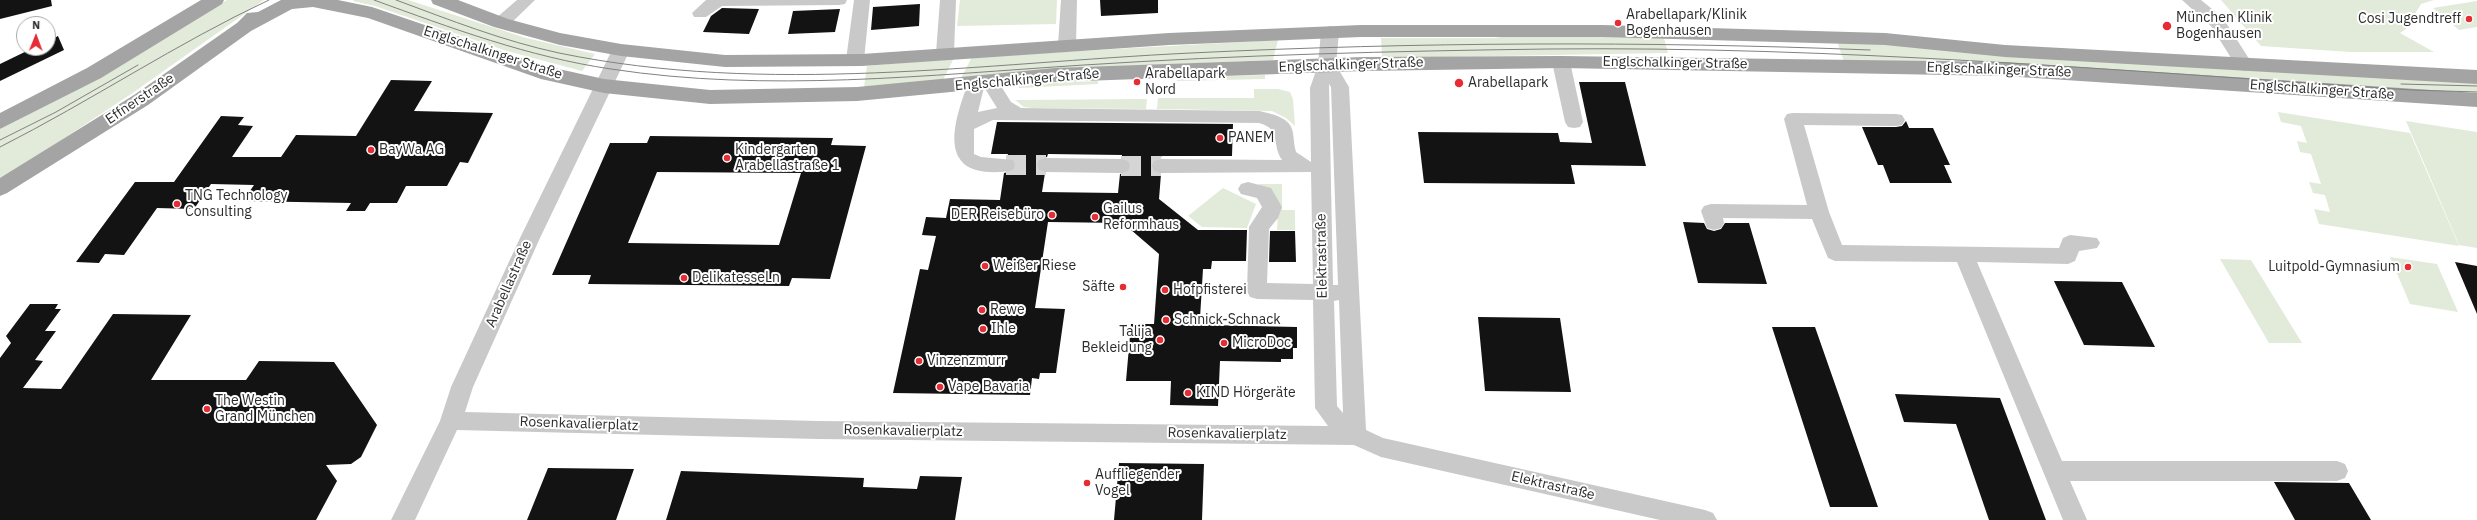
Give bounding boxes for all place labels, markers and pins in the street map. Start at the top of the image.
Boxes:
place label: Arabellapark/Klinik Bogenhausen [1626,7,1747,40]
place label: München Klinik Bogenhausen [2176,10,2272,42]
place label: Cosi Jugendtreff [2358,11,2461,27]
marker: Cosi Jugendtreff [2464,14,2474,24]
marker: Arabellapark/Klinik Bogenhausen [1613,18,1623,28]
marker: München Klinik Bogenhausen [2161,20,2173,32]
place label: Arabellapark Nord [1145,66,1225,98]
place label: Arabellapark [1468,75,1548,91]
marker: Arabellapark Nord [1132,77,1142,87]
marker: Arabellapark [1453,77,1465,89]
place label: PANEM [1228,130,1274,146]
marker: PANEM [1215,133,1225,143]
place label: BayWa AG [379,142,444,158]
place label: Kindergarten Arabellastraße 1 [735,142,840,174]
marker: BayWa AG [366,145,376,155]
marker: Kindergarten Arabellastraße 1 [722,153,732,163]
place label: TNG Technology Consulting [185,188,288,220]
marker: TNG Technology Consulting [172,199,182,209]
place label: Gailus Reformhaus [1103,201,1179,234]
place label: DER Reisebüro [951,207,1044,223]
marker: DER Reisebüro [1047,210,1057,220]
marker: Gailus Reformhaus [1090,212,1100,222]
place label: Weißer Riese [993,258,1076,274]
place label: Luitpold-Gymnasium [2268,259,2400,275]
marker: Weißer Riese [980,261,990,271]
marker: Luitpold-Gymnasium [2403,262,2413,272]
place label: DelikatesseLn [692,270,780,286]
marker: DelikatesseLn [679,273,689,283]
place label: Säfte [1082,279,1115,295]
marker: Säfte [1118,282,1128,292]
place label: Hofpfisterei [1173,282,1247,298]
marker: Hofpfisterei [1160,285,1170,295]
place label: Rewe [990,302,1025,318]
marker: Rewe [977,305,987,315]
place label: Schnick-Schnack [1174,312,1281,328]
marker: Schnick-Schnack [1161,315,1171,325]
place label: Ihle [991,321,1016,337]
marker: Ihle [978,324,988,334]
place label: Talija Bekleidung [1081,324,1152,356]
marker: Talija Bekleidung [1155,335,1165,345]
place label: MicroDoc [1232,335,1291,351]
marker: MicroDoc [1219,338,1229,348]
place label: Vinzenzmurr [927,353,1006,369]
marker: Vinzenzmurr [914,356,924,366]
place label: Vape Bavaria [948,379,1030,395]
marker: Vape Bavaria [935,382,945,392]
place label: KIND Hörgeräte [1196,385,1296,401]
marker: KIND Hörgeräte [1183,388,1193,398]
place label: The Westin Grand München [215,393,315,426]
marker: The Westin Grand München [202,404,212,414]
place label: Auffliegender Vogel [1095,467,1180,500]
marker: Auffliegender Vogel [1082,478,1092,488]

